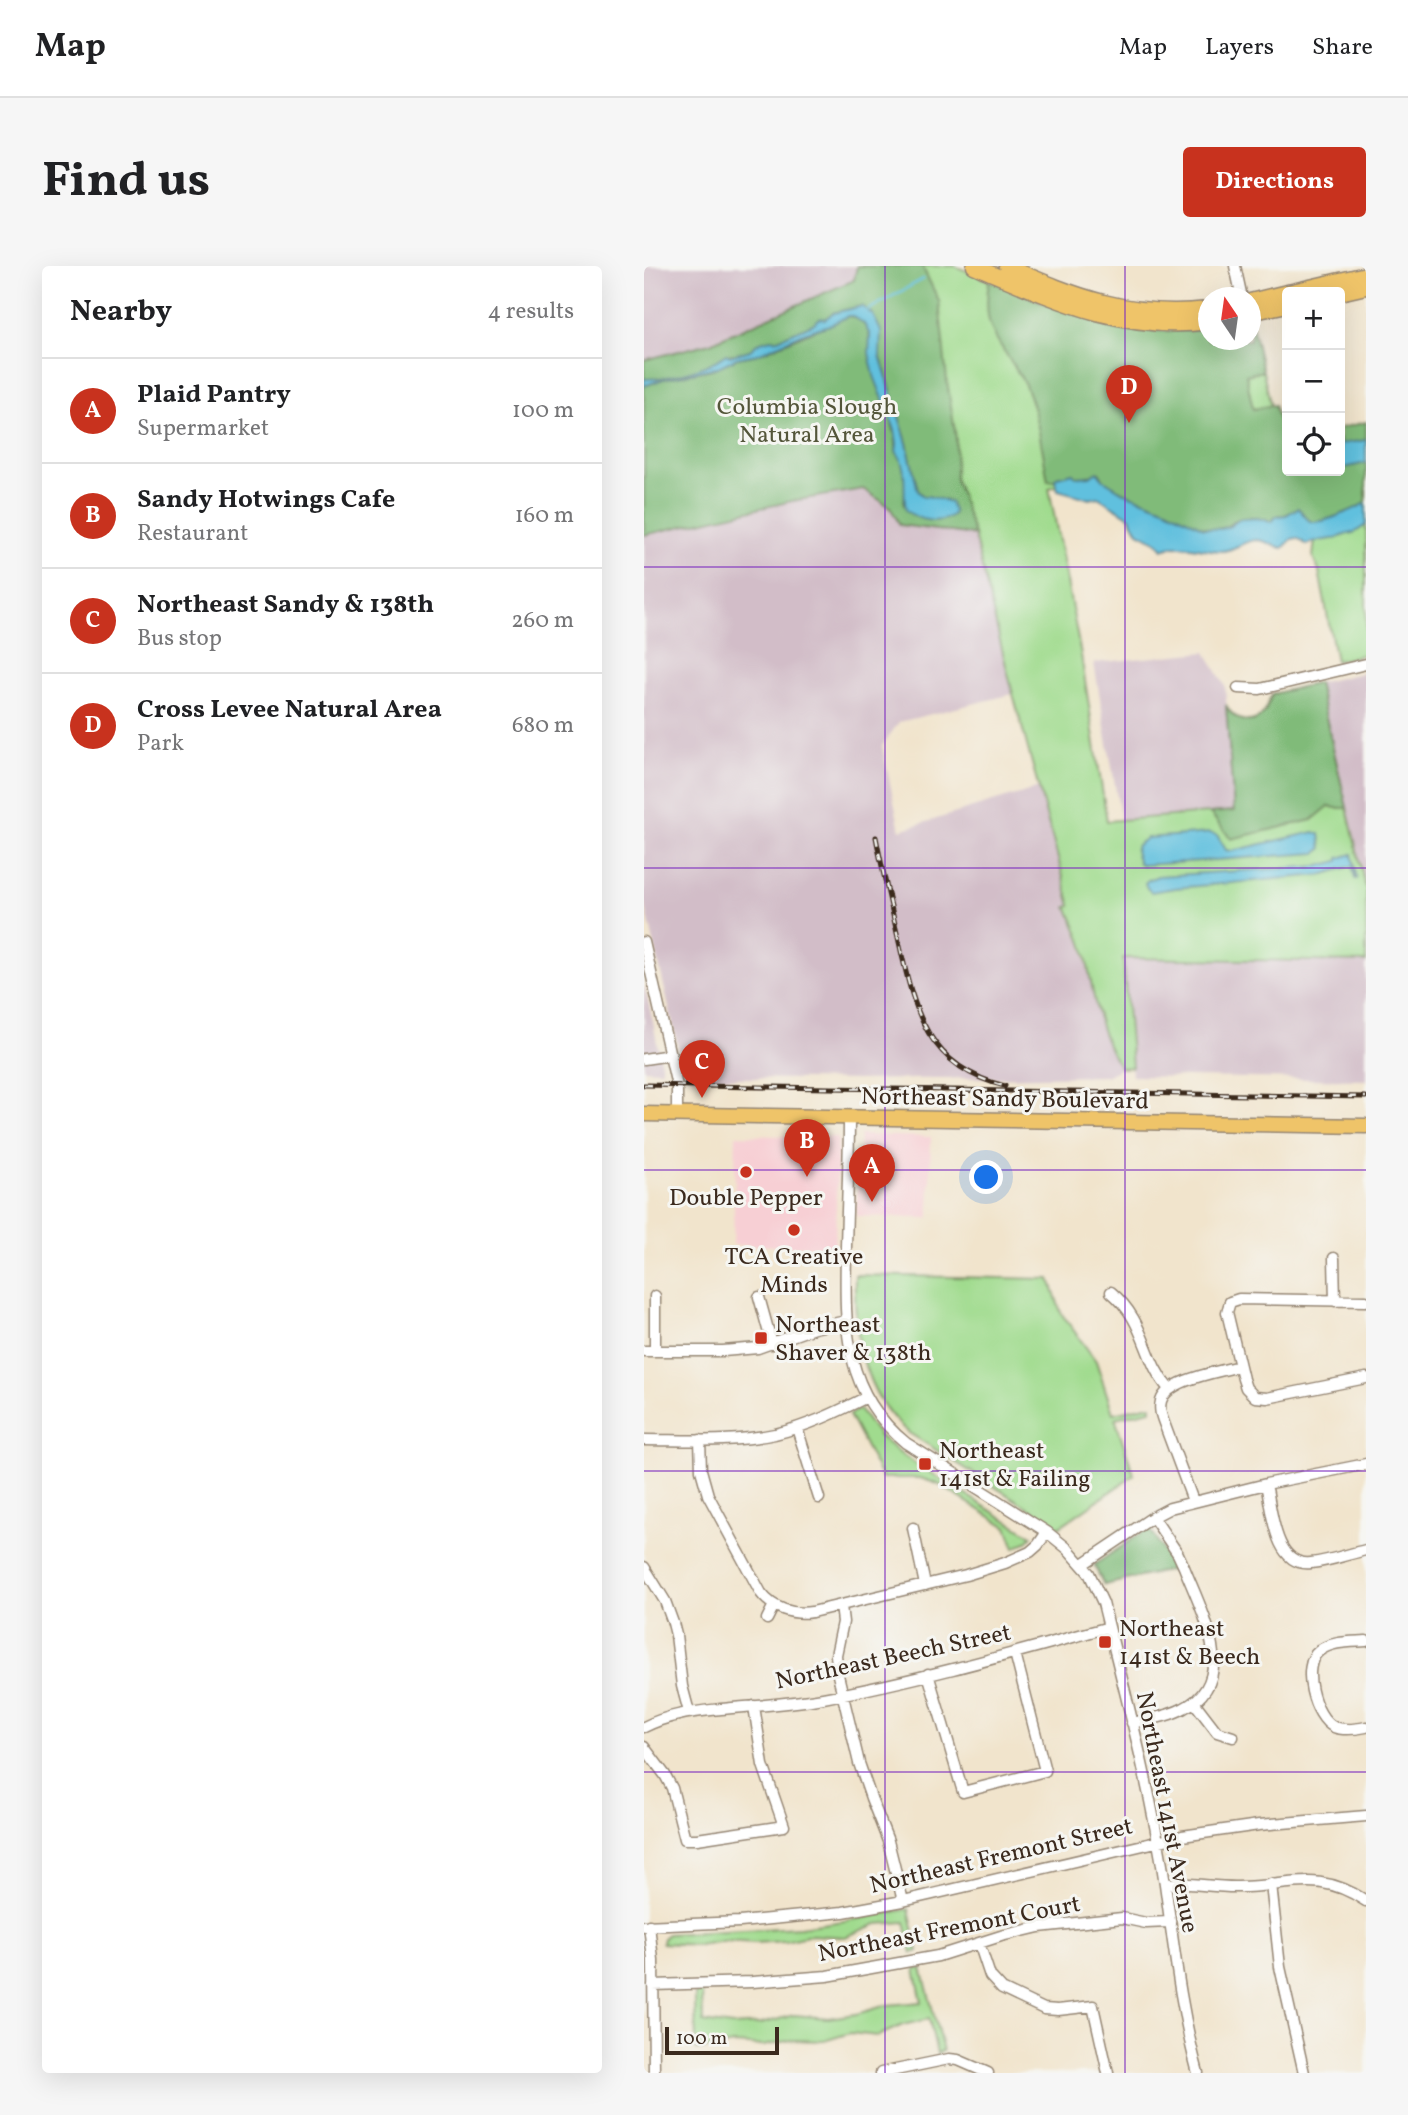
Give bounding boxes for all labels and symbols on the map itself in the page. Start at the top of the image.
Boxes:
north arrow [1198,287,1261,350]
pin: D [1106,365,1152,423]
park label: Columbia Slough Natural Area [717,391,897,453]
pin: C [679,1040,725,1098]
street label: Northeast Sandy Boulevard [861,1080,1149,1120]
pin: B [784,1119,830,1177]
pin: A [849,1144,895,1202]
your location [969,1160,1003,1194]
marker: Double Pepper [738,1164,754,1180]
place label: Double Pepper [669,1182,823,1216]
marker: TCA Creative Minds [786,1222,802,1238]
place label: TCA Creative Minds [725,1241,863,1303]
place label: Northeast Shaver & 138th [775,1309,932,1371]
marker: Northeast Shaver & 138th [753,1330,769,1346]
place label: Northeast 141st & Failing [939,1435,1091,1497]
marker: Northeast 141st & Failing [917,1456,933,1472]
place label: Northeast 141st & Beech [1119,1613,1260,1675]
street label: Northeast Beech Street [772,1616,1014,1700]
marker: Northeast 141st & Beech [1097,1634,1113,1650]
street label: Northeast 141st Avenue [1126,1689,1206,1936]
street label: Northeast Fremont Street [867,1810,1136,1904]
street label: Northeast Fremont Court [815,1888,1083,1972]
scale bar [665,2024,779,2056]

